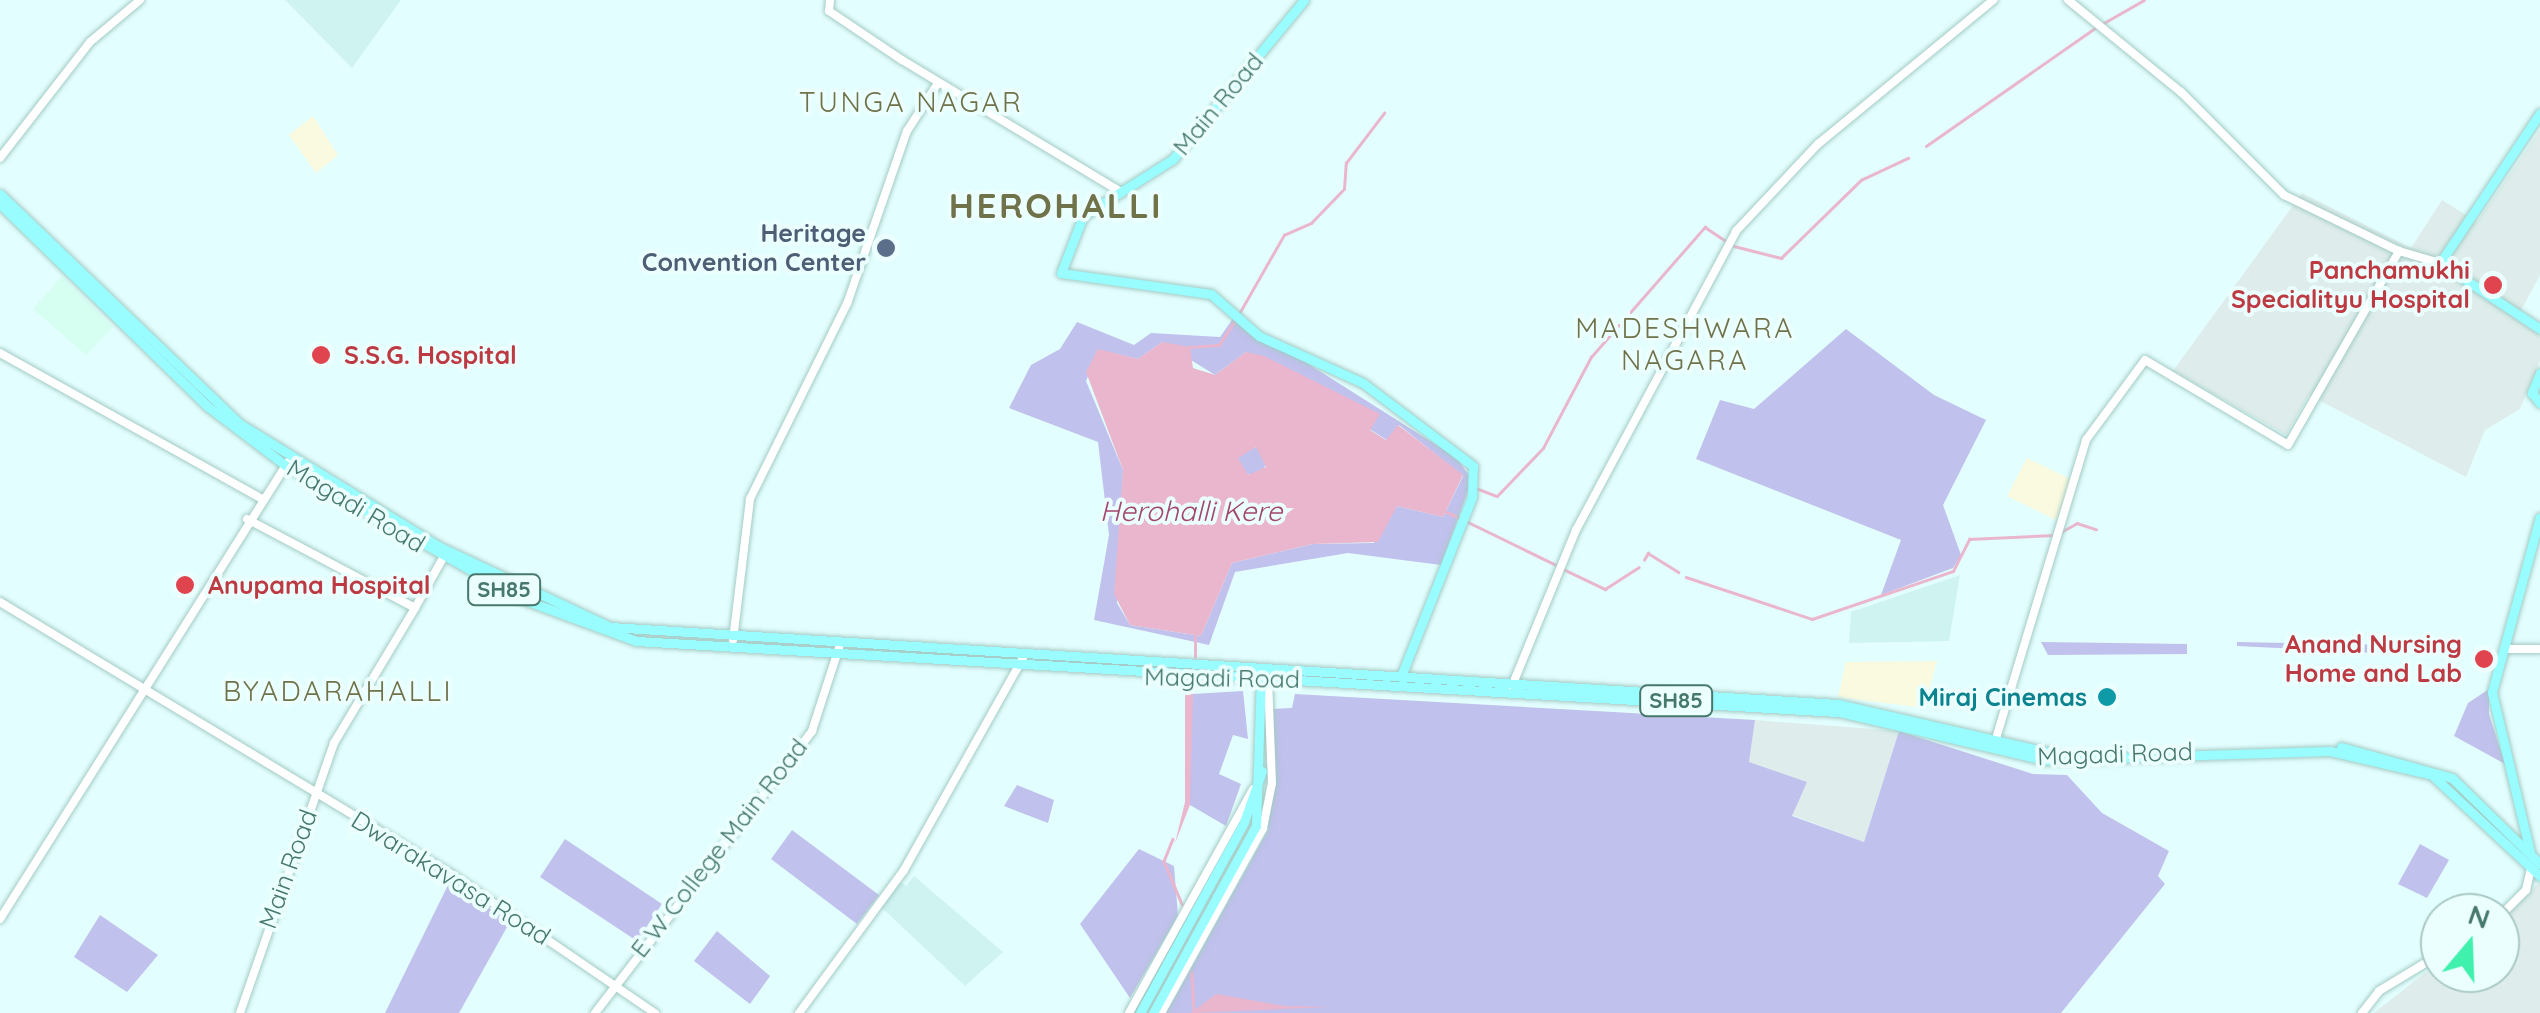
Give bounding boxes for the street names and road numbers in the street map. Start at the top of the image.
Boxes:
street label: Main Road [1167,47,1269,161]
street label: Magadi Road [282,453,430,559]
road number: SH85 [466,573,542,607]
street label: Magadi Road [1144,662,1300,694]
road number: SH85 [1638,684,1714,718]
street label: E W College Main Road [624,733,814,963]
street label: Magadi Road [2037,736,2193,772]
street label: Main Road [253,805,323,933]
street label: Dwarakavasa Road [346,805,556,951]

